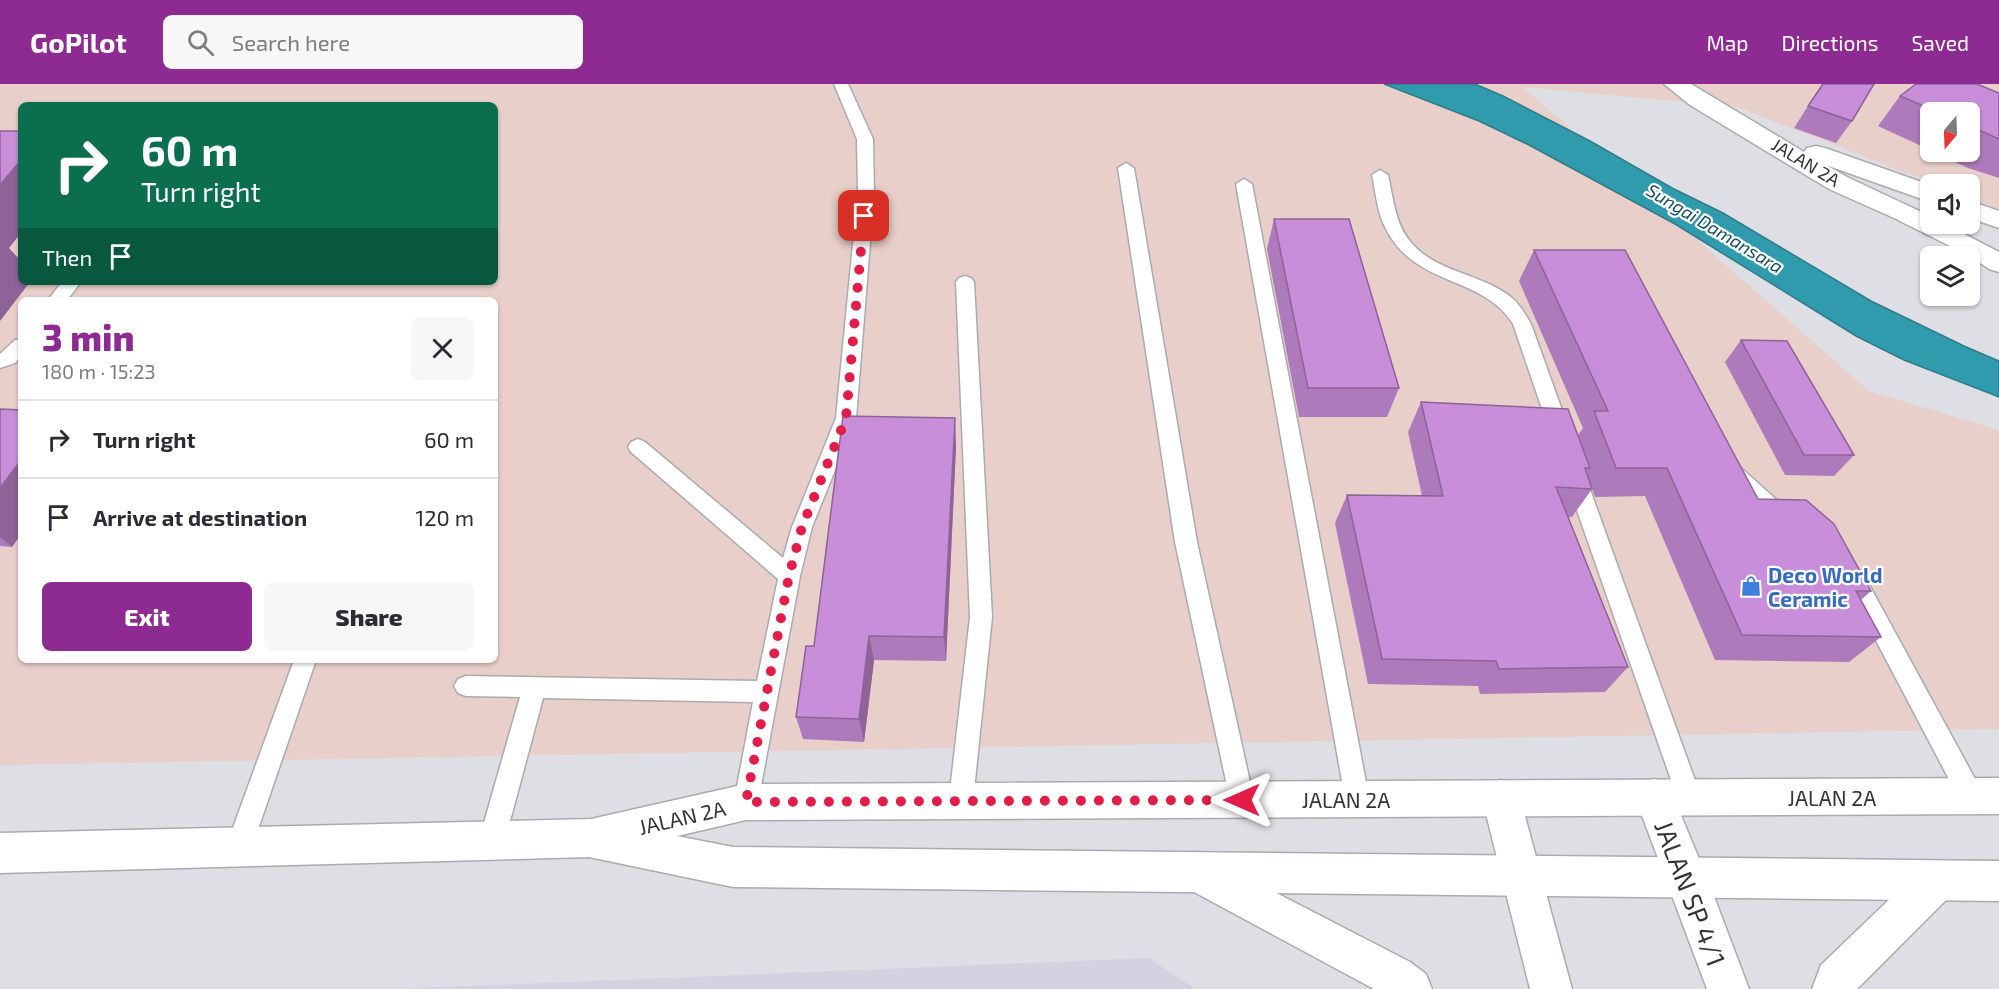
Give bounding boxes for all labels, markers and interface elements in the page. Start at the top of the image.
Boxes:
search box [163,15,583,69]
text: GoPilot [30,25,127,59]
icon: search [184,26,217,59]
text: Search here [232,29,350,55]
text: Map [1706,30,1749,55]
text: Directions [1782,30,1878,55]
text: Saved [1911,30,1969,55]
north arrow [1920,102,1980,162]
map controls [1920,102,1980,306]
text: 60 m [141,124,238,174]
icon: right [42,126,120,204]
street label: JALAN 2A [1768,133,1845,191]
button: sound [1920,174,1980,234]
text: Turn right [141,175,261,207]
water label: Sungai Damansara [1643,179,1787,277]
pin [838,190,889,241]
icon: arrive [847,199,880,232]
icon: arrive [104,240,137,273]
text: Then [42,244,92,270]
button: layers [1920,246,1980,306]
text: 3 min [42,315,135,358]
button: close [411,317,474,380]
text: 180 m · 15:23 [42,359,156,383]
icon: right [42,423,75,456]
text: Turn right [93,426,195,452]
text: 60 m [424,426,474,452]
icon: arrive [42,501,75,534]
text: Arrive at destination [93,504,307,530]
text: 120 m [415,504,474,530]
place label: Deco World Ceramic [1768,562,1882,611]
shop icon: Deco World Ceramic [1739,574,1763,598]
button: Exit [42,582,252,651]
button: Share [264,582,474,651]
position arrow [1210,768,1274,832]
street label: JALAN 2A [1788,785,1876,810]
street label: JALAN 2A [1302,787,1390,812]
street label: JALAN 2A [636,795,728,839]
street label: JALAN SP 4/1 [1649,816,1733,970]

